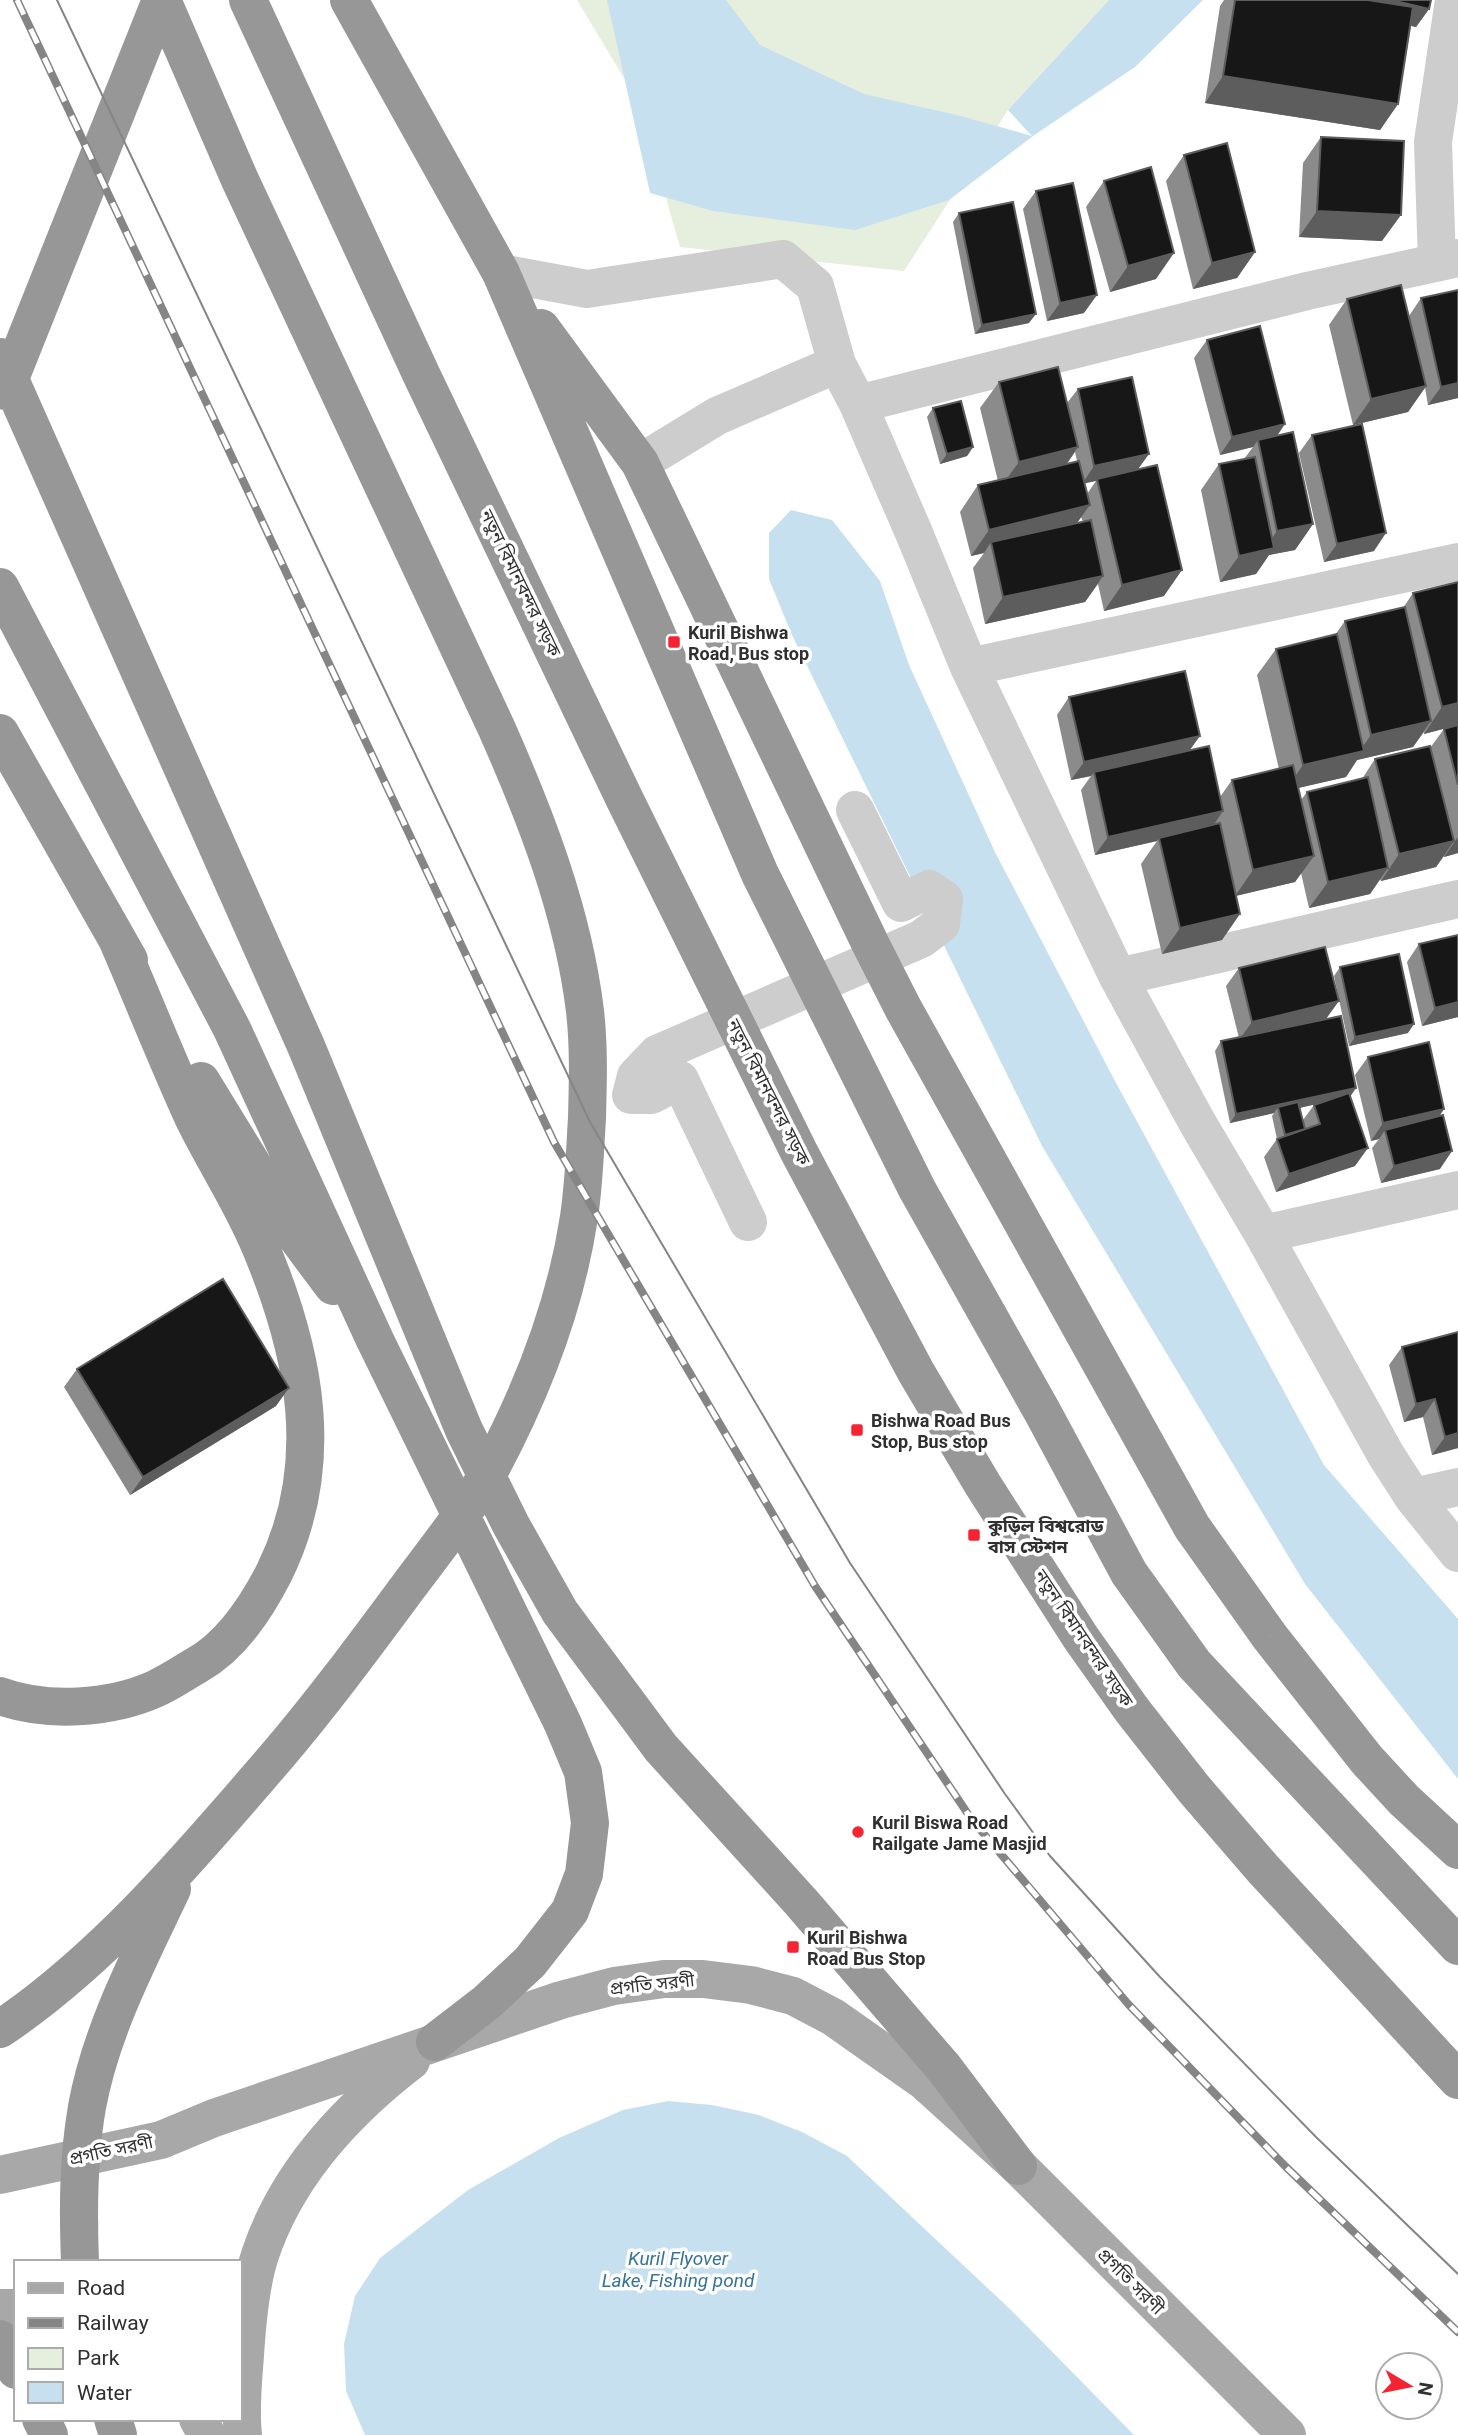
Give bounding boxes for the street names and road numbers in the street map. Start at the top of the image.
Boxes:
street label: নতুন বিমানবন্দর সড়ক [475,505,566,661]
street label: নতুন বিমানবন্দর সড়ক [722,1015,815,1169]
street label: নতুন বিমানবন্দর সড়ক [1029,1565,1138,1711]
street label: প্রগতি সরণী [609,1969,696,1999]
street label: প্রগতি সরণী [67,2131,155,2169]
street label: প্রগতি সরণী [1093,2243,1169,2319]

